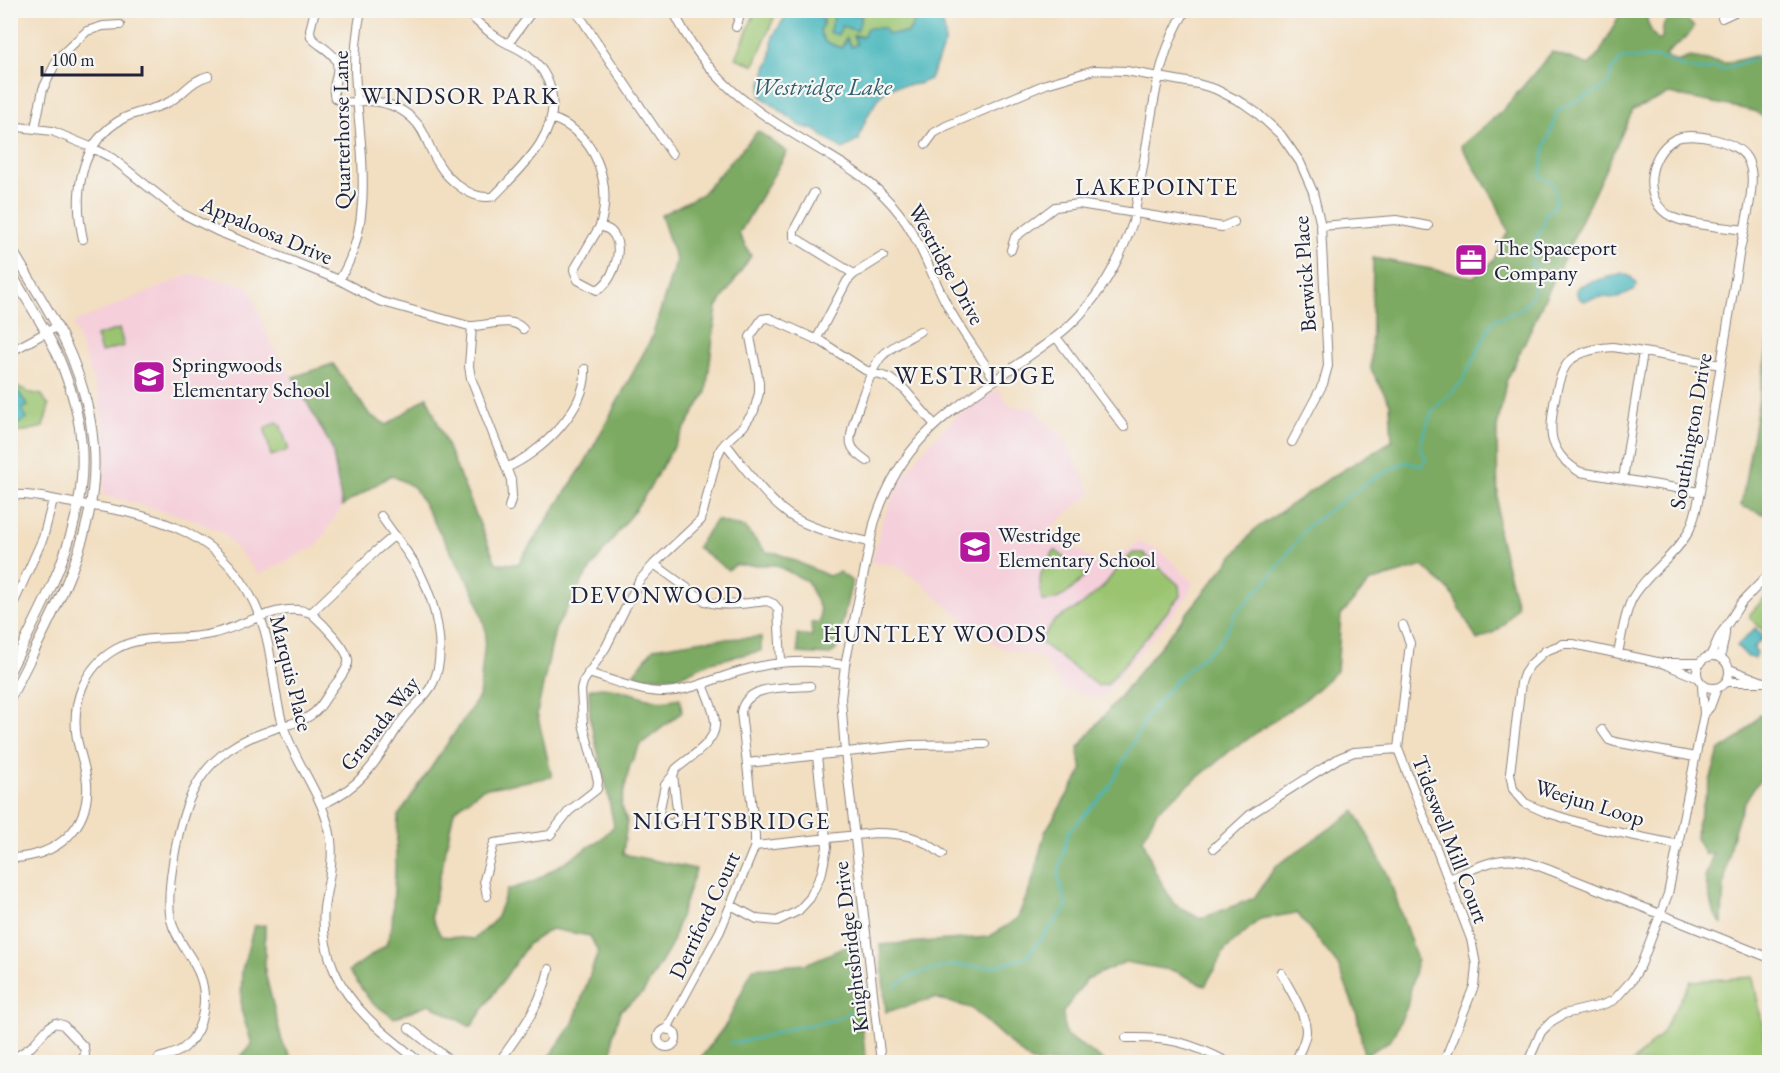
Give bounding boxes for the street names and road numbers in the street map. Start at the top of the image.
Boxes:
street label: Quarterhorse Lane [326,50,357,210]
street label: Appaloosa Drive [195,189,338,271]
street label: Westridge Drive [901,199,992,330]
street label: Berwick Place [1286,215,1323,333]
street label: Southington Drive [1662,350,1719,512]
street label: Marquis Place [263,612,320,735]
street label: Granada Way [333,670,426,777]
street label: Tideswell Mill Court [1405,751,1496,927]
street label: Weejun Loop [1531,772,1648,833]
street label: Derriford Court [662,847,747,984]
street label: Knightsbridge Drive [826,860,875,1034]

